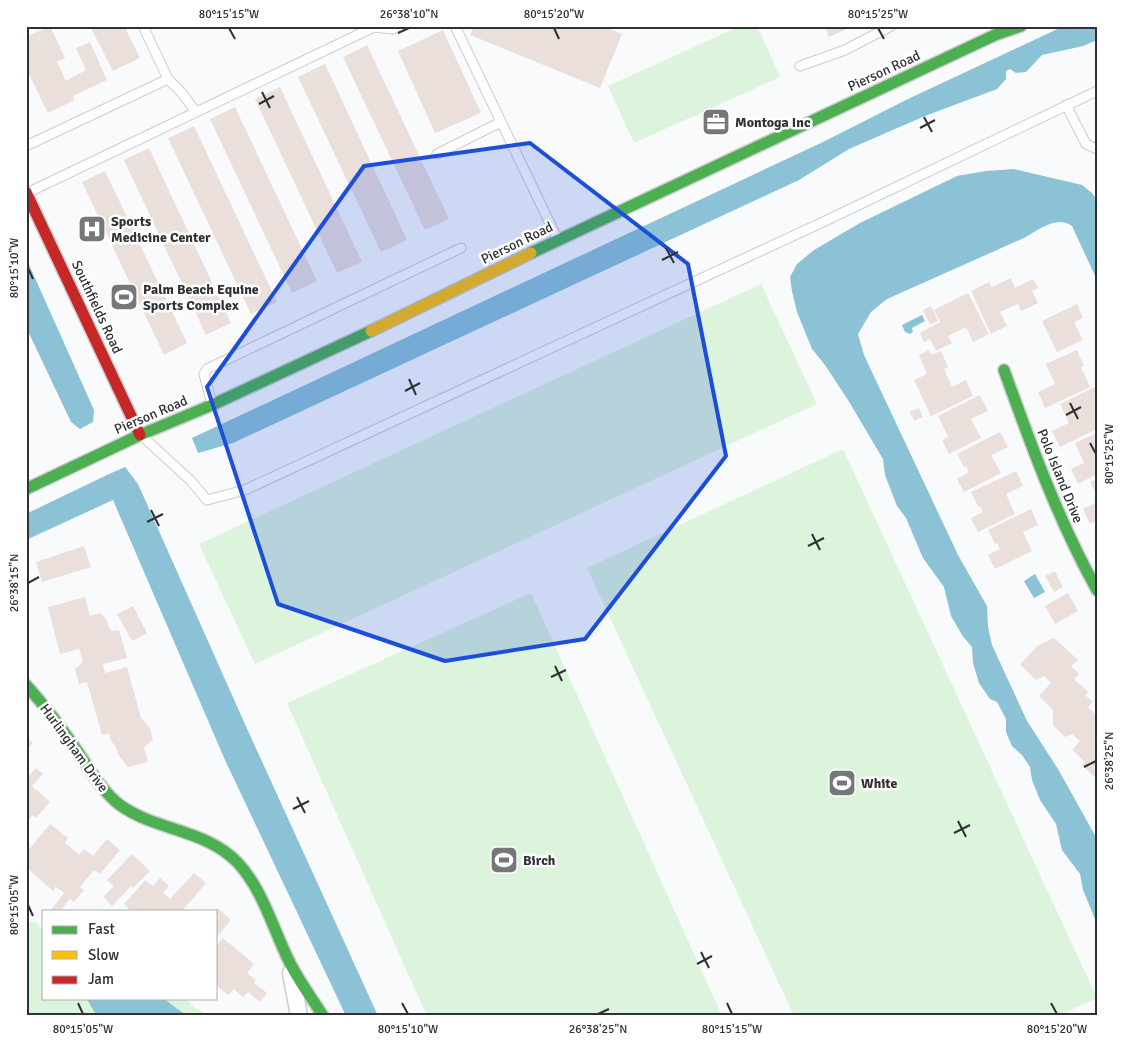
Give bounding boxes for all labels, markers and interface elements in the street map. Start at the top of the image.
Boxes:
text: 80°15'15"W [199,7,259,22]
text: 26°38'10"N [380,7,438,22]
text: 80°15'20"W [524,7,584,22]
text: 80°15'25"W [848,7,908,22]
street label: Pierson Road [845,47,923,95]
office icon: Montoga Inc [701,107,731,137]
place label: Montoga Inc [735,114,811,131]
place label: Sports Medicine Center [111,213,211,246]
hospital icon: Sports Medicine Center [77,214,107,244]
street label: Pierson Road [478,218,556,268]
text: 80°15'10"W [7,238,22,298]
street label: Southfields Road [68,258,126,356]
place label: Palm Beach Equine Sports Complex [143,281,259,314]
sports icon: Palm Beach Equine Sports Complex [109,282,139,312]
street label: Pierson Road [112,392,190,438]
text: 80°15'25"W [1102,424,1117,484]
street label: Polo Island Drive [1033,426,1087,526]
text: 26°38'15"N [7,554,22,612]
street label: Hurlingham Drive [36,700,112,796]
text: 26°38'25"N [1102,732,1117,790]
sports icon: White [827,768,857,798]
place label: White [861,775,897,792]
sports icon: Birch [489,845,519,875]
place label: Birch [523,852,556,869]
text: 80°15'05"W [7,875,22,935]
legend [42,910,218,1000]
text: Fast [88,920,115,938]
text: Slow [88,946,119,964]
text: Jam [88,970,114,988]
text: 80°15'05"W [53,1022,113,1037]
text: 80°15'10"W [378,1022,438,1037]
text: 26°38'25"N [569,1022,627,1037]
text: 80°15'15"W [702,1022,762,1037]
text: 80°15'20"W [1027,1022,1087,1037]

